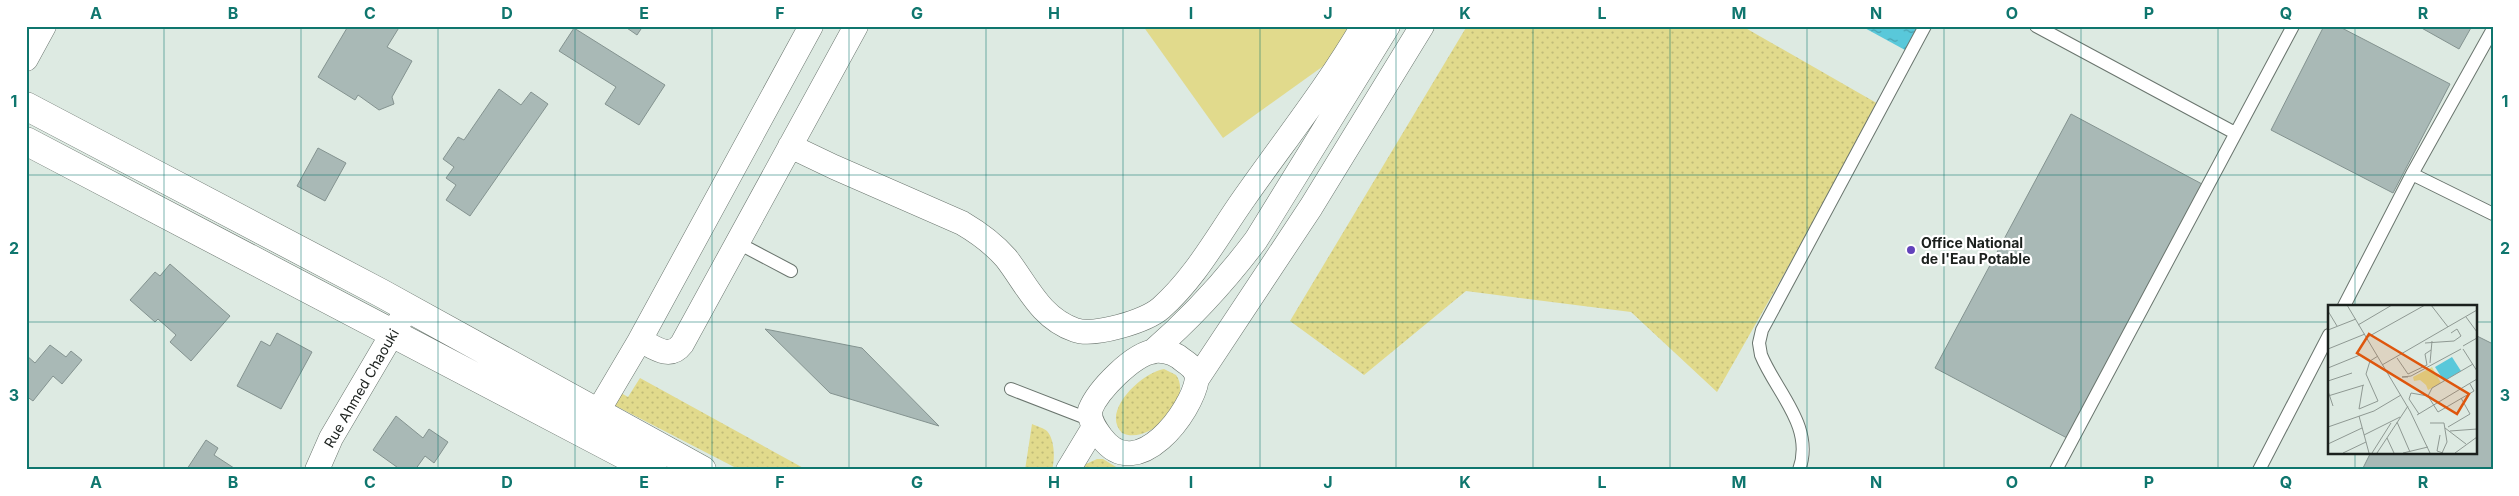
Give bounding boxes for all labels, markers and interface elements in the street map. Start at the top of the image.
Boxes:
text: A [90,3,102,23]
text: B [228,3,238,23]
text: C [364,3,376,23]
text: D [501,3,513,23]
text: E [639,3,649,23]
text: F [775,3,785,23]
text: G [911,3,923,23]
text: H [1048,3,1060,23]
text: I [1189,3,1193,23]
text: J [1323,3,1333,23]
text: K [1459,3,1471,23]
text: L [1597,3,1607,23]
text: M [1732,3,1746,23]
text: N [1870,3,1882,23]
text: O [2006,3,2018,23]
text: P [2144,3,2154,23]
text: Q [2280,3,2292,23]
text: R [2418,3,2429,23]
text: 1 [11,91,17,111]
text: 1 [2502,91,2508,111]
place label: Office National de l'Eau Potable [1921,234,2031,267]
text: 2 [9,238,19,258]
text: 2 [2500,238,2510,258]
marker: Office National de l'Eau Potable [1905,244,1917,256]
inset map [2328,305,2476,454]
street label: Rue Ahmed Chaouki [320,326,402,450]
text: 3 [9,385,19,405]
text: 3 [2500,385,2510,405]
text: A [90,472,102,492]
text: B [228,472,238,492]
text: C [364,472,376,492]
text: D [501,472,513,492]
text: E [639,472,649,492]
text: F [775,472,785,492]
text: G [911,472,923,492]
text: H [1048,472,1060,492]
text: I [1189,472,1193,492]
text: J [1323,472,1333,492]
text: K [1459,472,1471,492]
text: L [1597,472,1607,492]
text: M [1732,472,1746,492]
text: N [1870,472,1882,492]
text: O [2006,472,2018,492]
text: P [2144,472,2154,492]
text: Q [2280,472,2292,492]
text: R [2418,472,2429,492]

